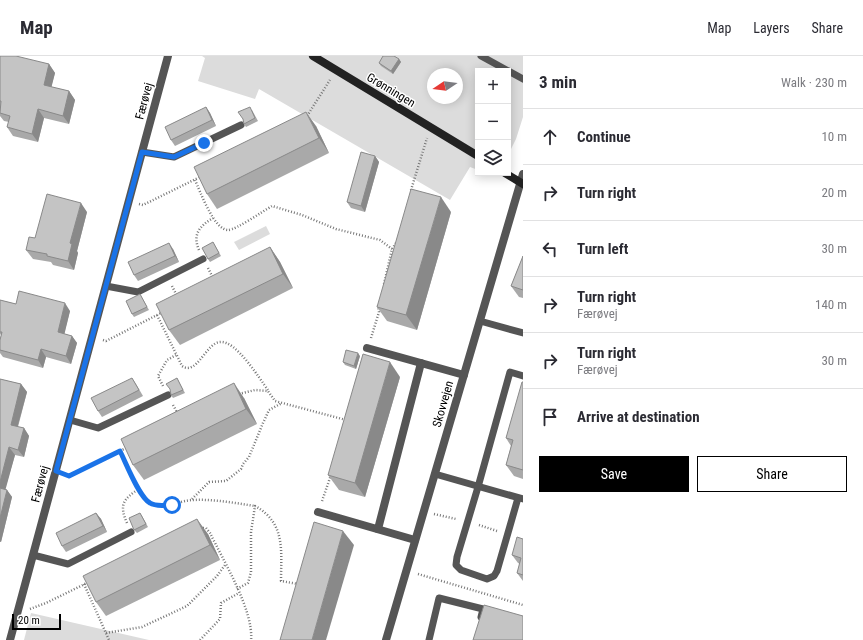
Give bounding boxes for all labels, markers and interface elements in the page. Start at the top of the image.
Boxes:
text: Map [20,16,53,39]
text: Map [707,20,731,36]
text: Layers [753,20,790,36]
text: Share [812,20,843,36]
north arrow [427,68,463,104]
map controls [475,68,511,176]
button: + [475,68,511,104]
street label: Grønningen [364,70,418,110]
text: 3 min [539,72,577,92]
text: Walk · 230 m [781,75,847,90]
street label: Færøvej [132,81,156,121]
button: − [475,104,511,140]
icon: ahead [539,126,561,148]
text: Continue [577,128,631,146]
text: 10 m [821,129,847,144]
route end [195,134,213,152]
button: layers [475,140,511,176]
icon: right [539,182,561,204]
text: Turn right [577,184,636,202]
text: 20 m [821,185,847,200]
icon: left [539,238,561,260]
text: Turn left [577,240,628,258]
text: 30 m [821,241,847,256]
text: Turn right [577,288,636,306]
icon: right [539,294,561,316]
text: 140 m [815,297,847,312]
text: Færøvej [577,306,618,321]
text: Turn right [577,344,636,362]
icon: right [539,350,561,372]
text: 30 m [821,353,847,368]
text: Færøvej [577,362,618,377]
street label: Skovvejen [430,379,456,429]
icon: arrive [539,406,561,428]
text: Arrive at destination [577,408,700,426]
button: Save [539,456,689,492]
button: Share [697,456,847,492]
street label: Færøvej [28,464,52,504]
route start [163,496,181,514]
scale bar [12,612,61,631]
text: 20 m [18,614,40,627]

